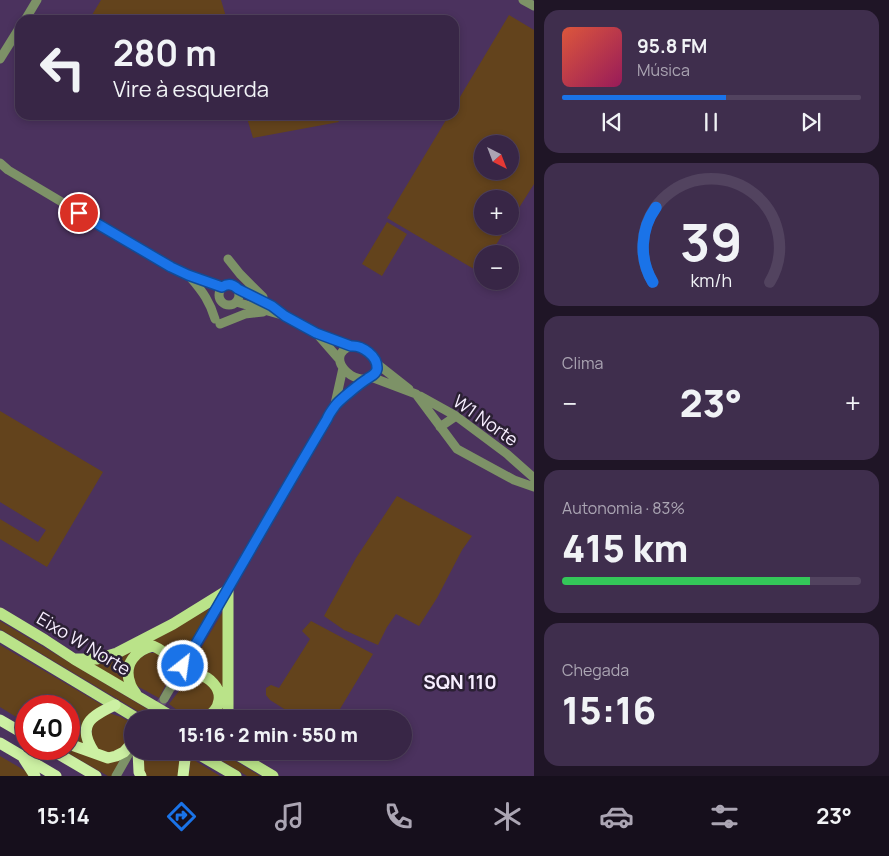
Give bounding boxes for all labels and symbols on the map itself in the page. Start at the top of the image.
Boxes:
north arrow [474,135,519,180]
pin [58,192,100,234]
street label: W1 Norte [449,389,523,451]
street label: Eixo W Norte [33,606,135,680]
position arrow [156,639,208,691]
district label: SQN 110 [423,669,497,695]
speed limit sign: 40 [15,695,80,760]

